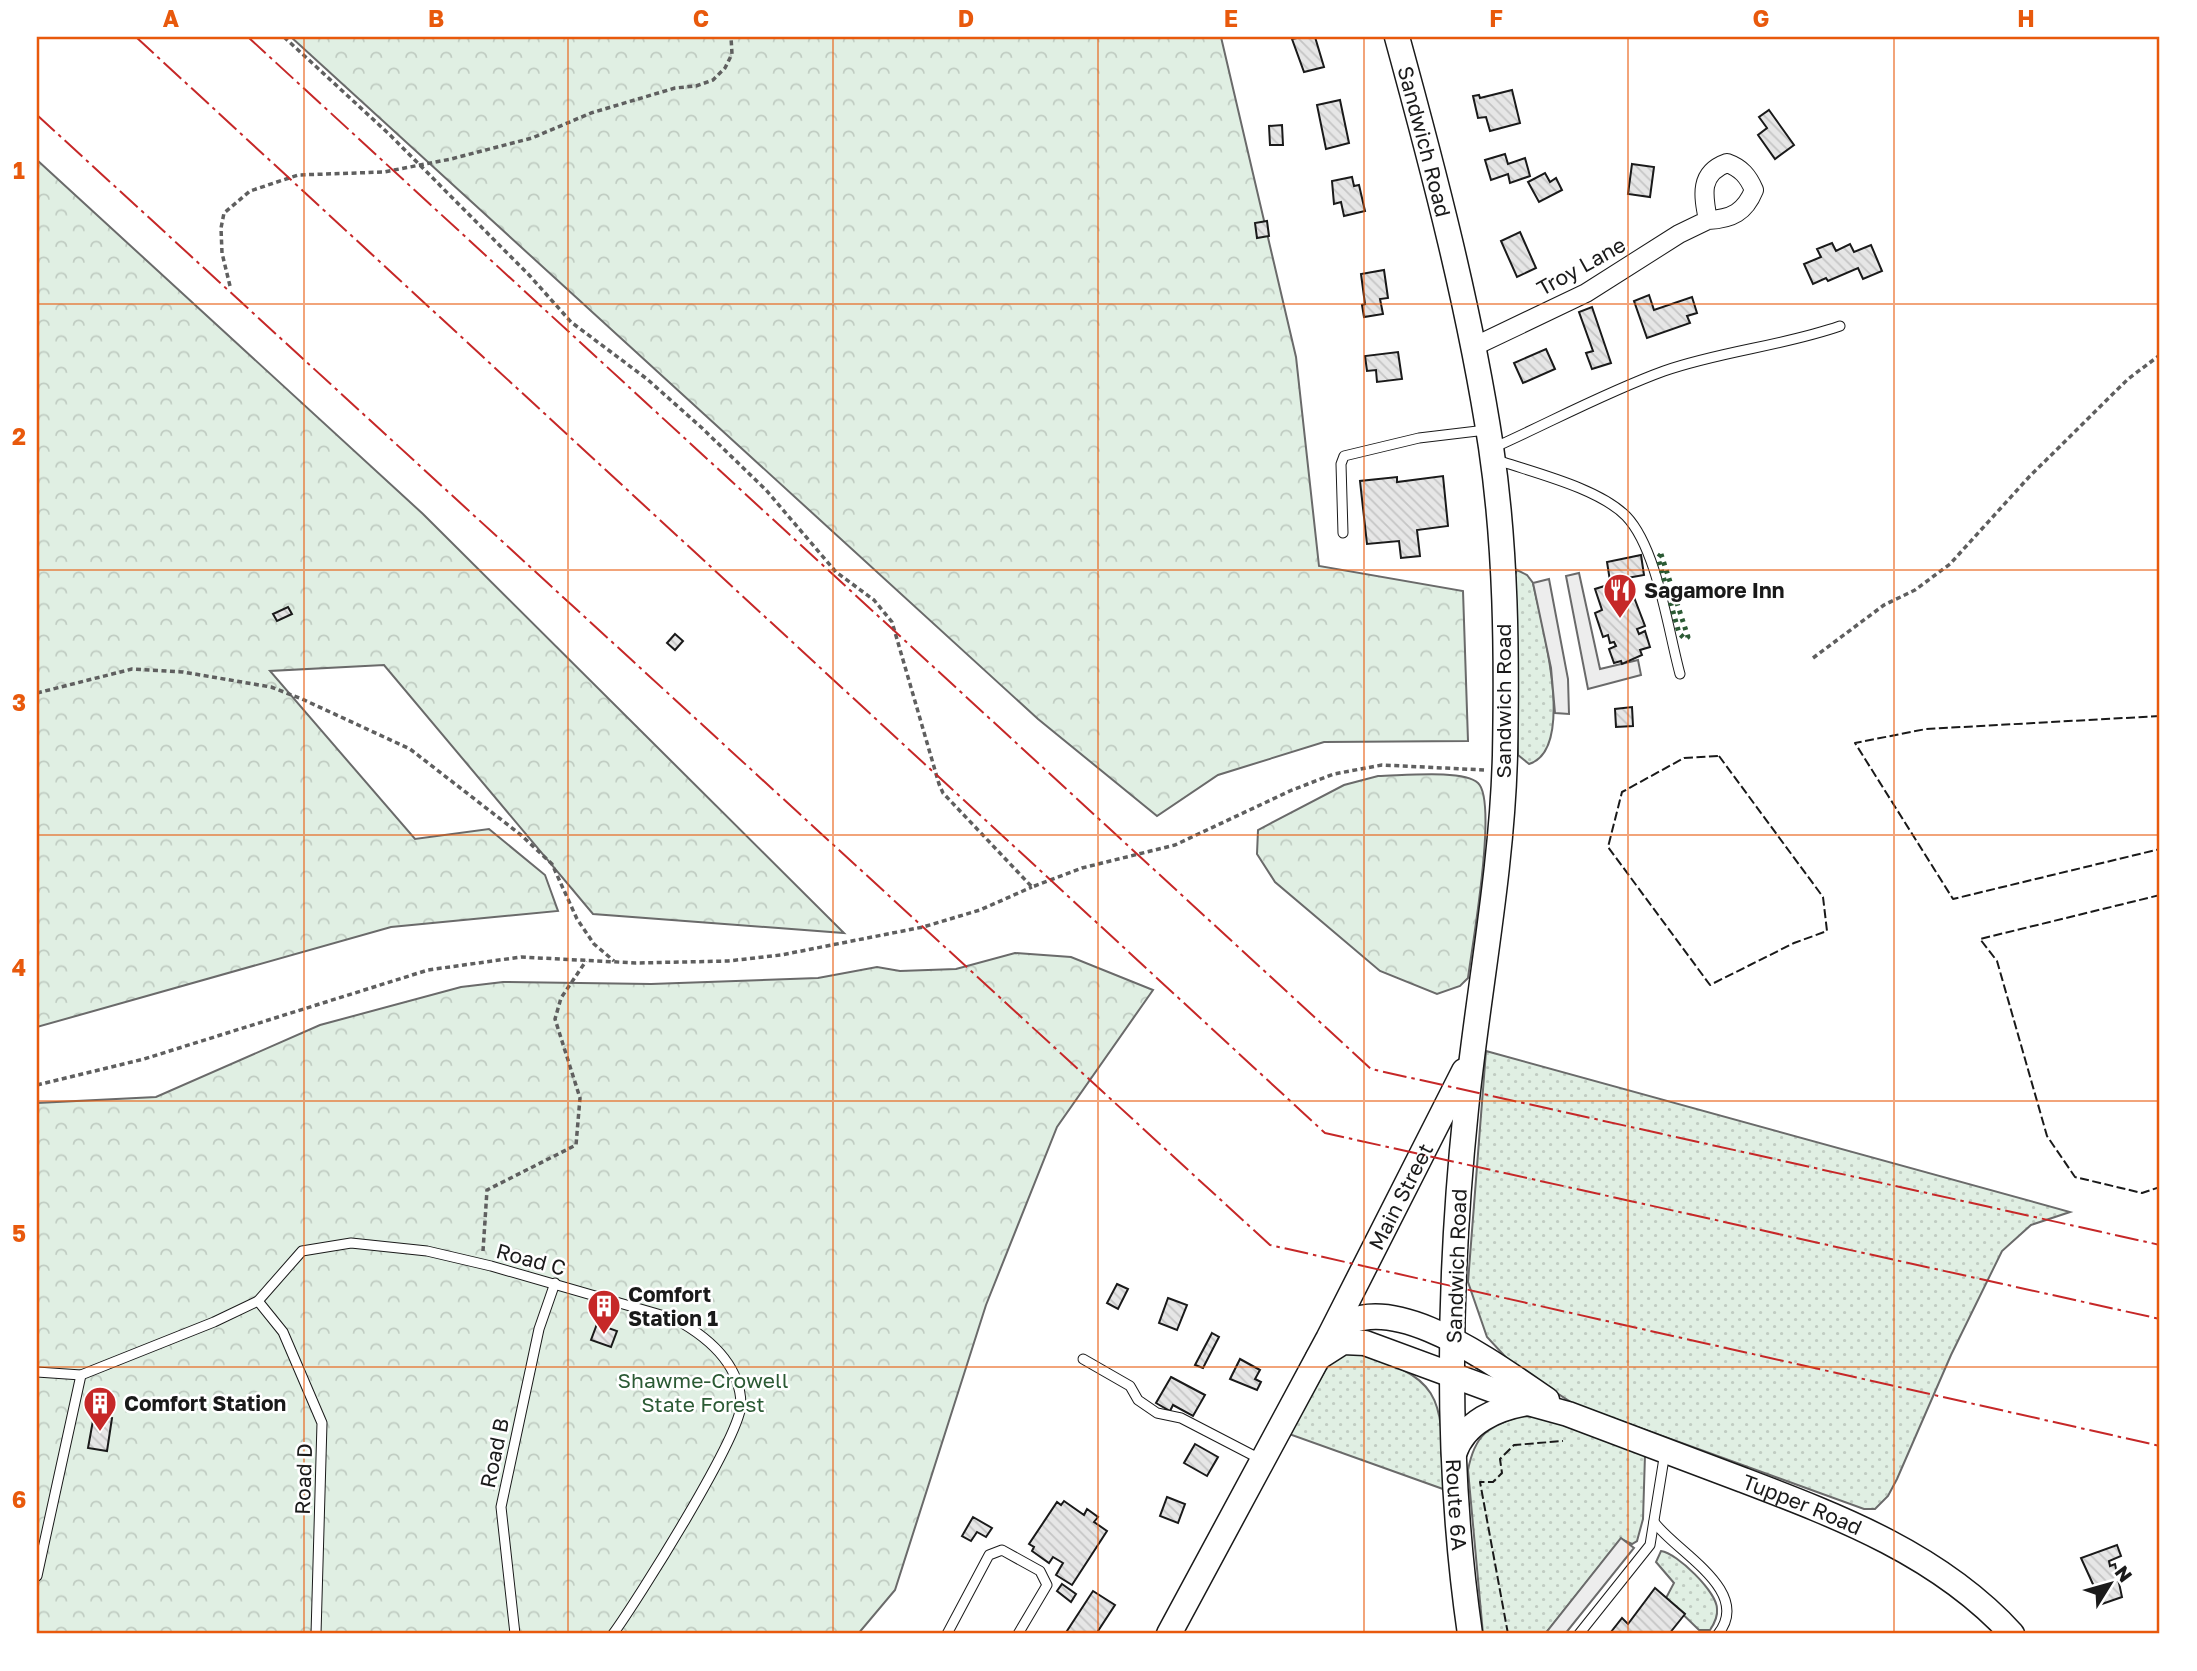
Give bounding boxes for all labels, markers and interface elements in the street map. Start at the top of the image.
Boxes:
text: A [163,4,180,32]
text: B [428,4,444,32]
text: C [693,4,709,32]
text: D [958,4,974,32]
text: E [1224,4,1238,32]
text: F [1489,4,1503,32]
text: G [1753,4,1769,32]
text: H [2017,4,2035,32]
street label: Sandwich Road [1392,63,1457,219]
text: 1 [13,156,25,184]
street label: Troy Lane [1532,231,1630,301]
text: 2 [12,422,26,450]
restaurant icon: Sagamore Inn [1601,571,1639,620]
place label: Sagamore Inn [1644,577,1784,603]
street label: Sandwich Road [1490,624,1516,778]
text: 3 [12,688,26,716]
text: 4 [12,953,26,981]
street label: Main Street [1363,1139,1438,1254]
street label: Sandwich Road [1440,1188,1472,1344]
text: 5 [12,1219,26,1247]
street label: Road C [493,1237,569,1281]
place label: Comfort Station 1 [628,1281,718,1331]
building icon: Comfort Station 1 [585,1287,623,1336]
park label: Shawme-Crowell State Forest [618,1367,788,1417]
building icon: Comfort Station [81,1384,119,1433]
place label: Comfort Station [124,1390,286,1416]
street label: Road B [474,1416,514,1490]
street label: Road D [289,1443,317,1515]
street label: Route 6A [1441,1458,1473,1552]
street label: Tupper Road [1739,1468,1866,1540]
text: 6 [12,1485,26,1513]
north arrow [2074,1548,2144,1618]
text: N [2110,1561,2138,1586]

